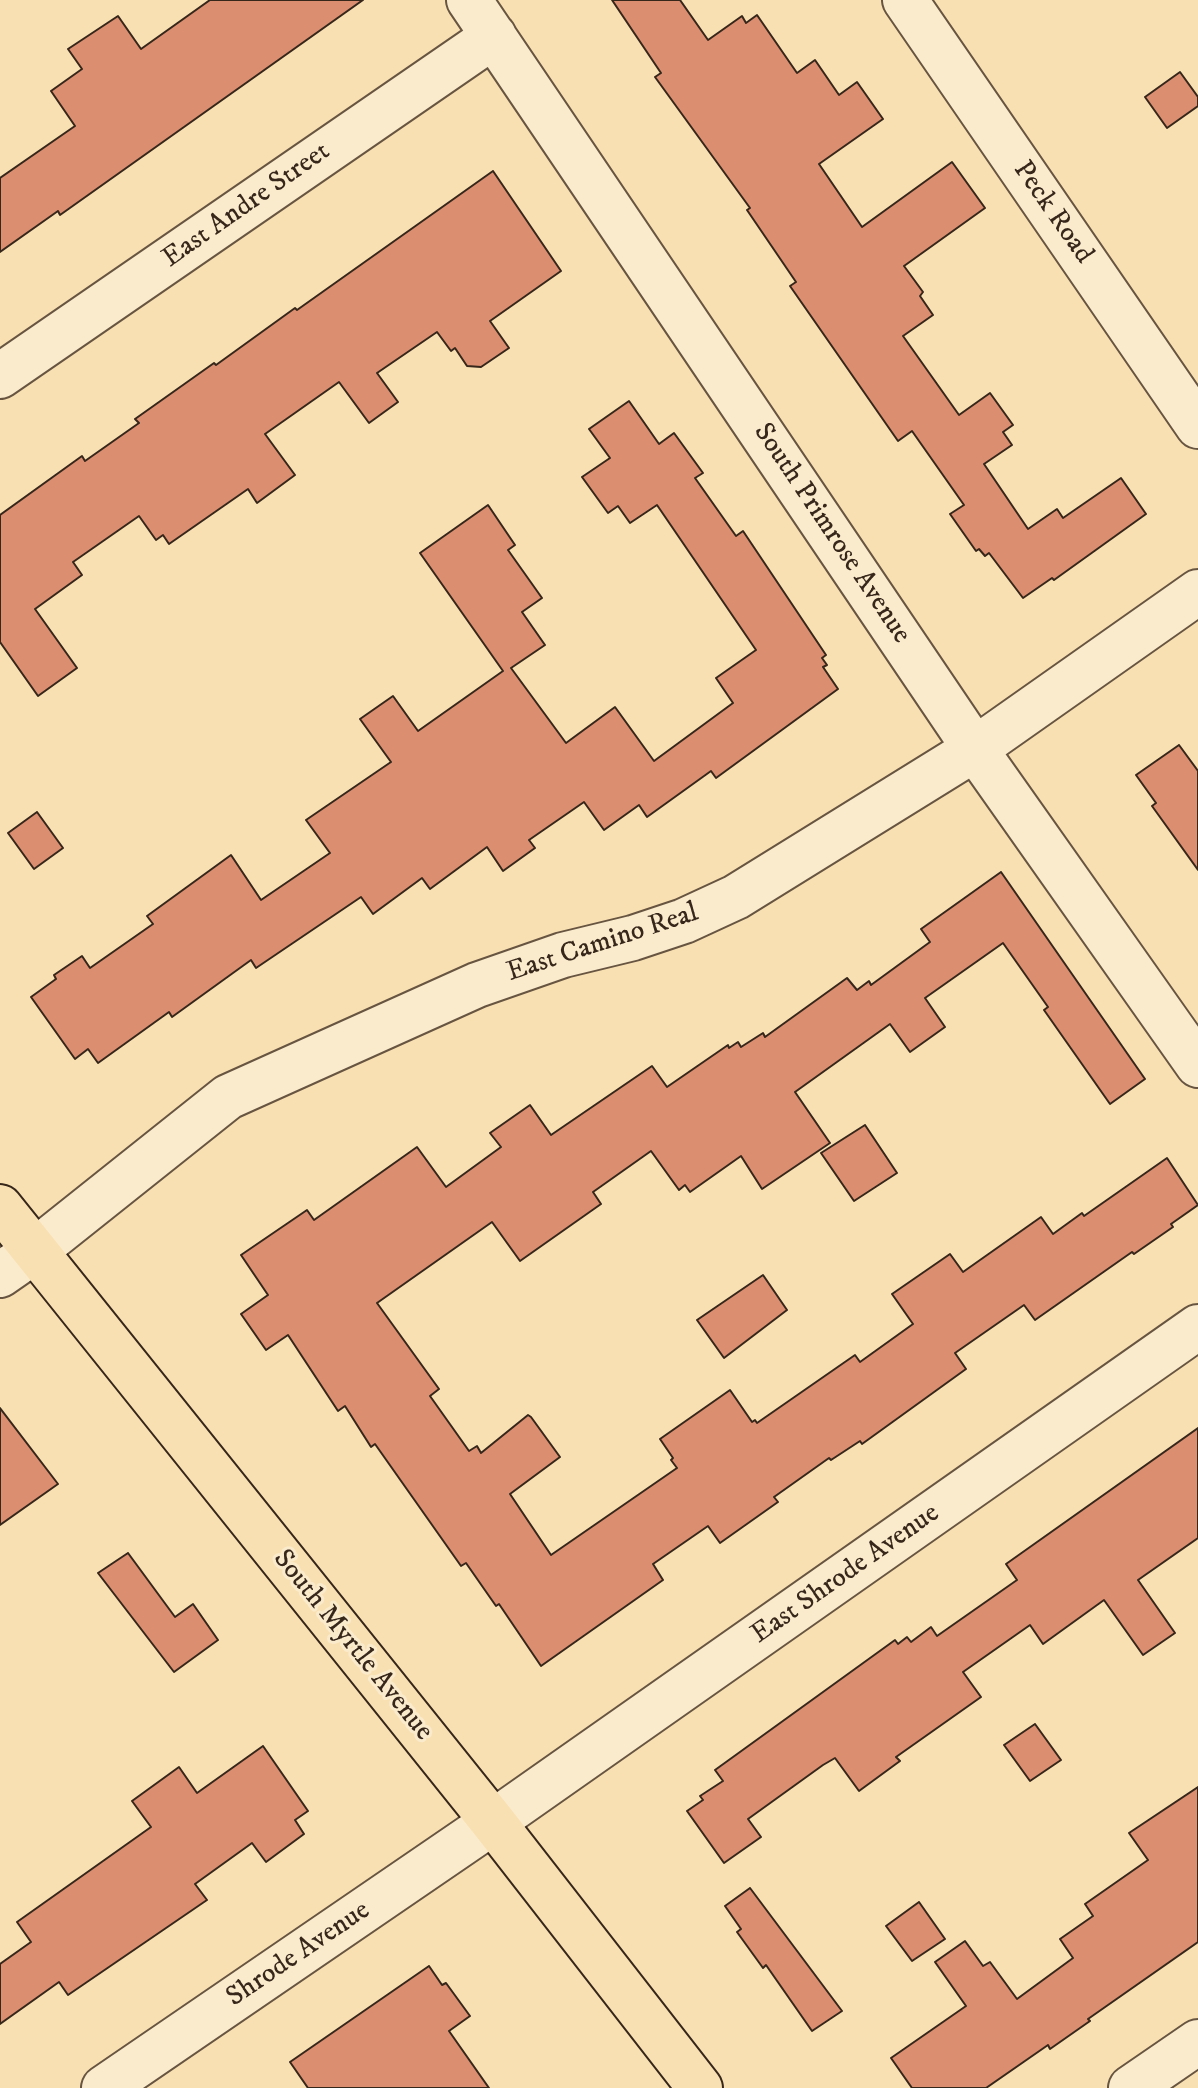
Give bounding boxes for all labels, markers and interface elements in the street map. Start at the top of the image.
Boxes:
street label: East Andre Street [157,136,337,276]
street label: Peck Road [1005,155,1099,271]
street label: South Primrose Avenue [745,418,917,650]
street label: East Camino Real [503,897,703,991]
street label: East Shrode Avenue [746,1498,946,1652]
street label: South Myrtle Avenue [265,1544,439,1748]
street label: Shrode Avenue [221,1895,377,2015]

